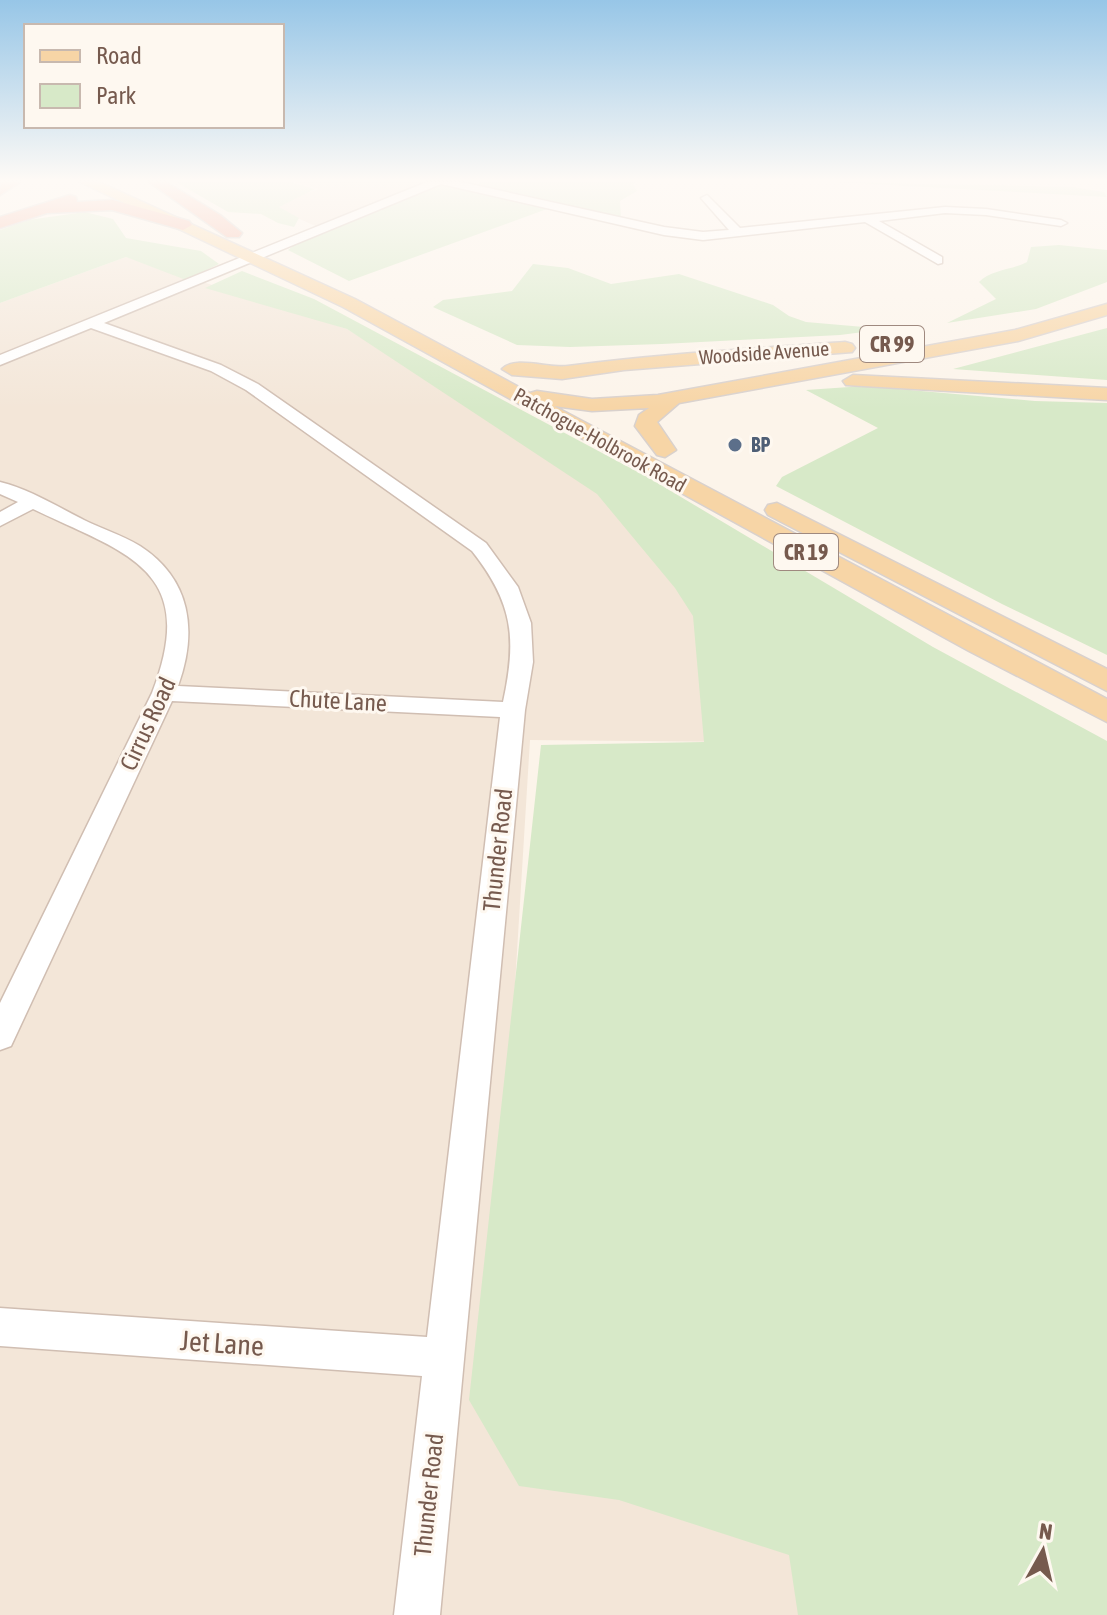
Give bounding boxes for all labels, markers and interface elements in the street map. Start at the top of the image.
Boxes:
legend [24,24,284,128]
text: Road [96,42,142,69]
text: Park [96,82,137,109]
road number: CR 99 [860,326,924,362]
street label: Woodside Avenue [698,336,830,369]
street label: Patchogue-Holbrook Road [510,383,690,496]
place label: BP [751,433,770,456]
marker: BP [726,436,744,454]
road number: CR 19 [774,534,838,570]
street label: Cirrus Road [114,673,181,775]
street label: Chute Lane [288,684,388,717]
street label: Thunder Road [478,787,517,913]
street label: Jet Lane [179,1324,265,1362]
street label: Thunder Road [409,1432,448,1558]
north arrow [1003,1511,1083,1591]
text: N [1038,1517,1054,1545]

